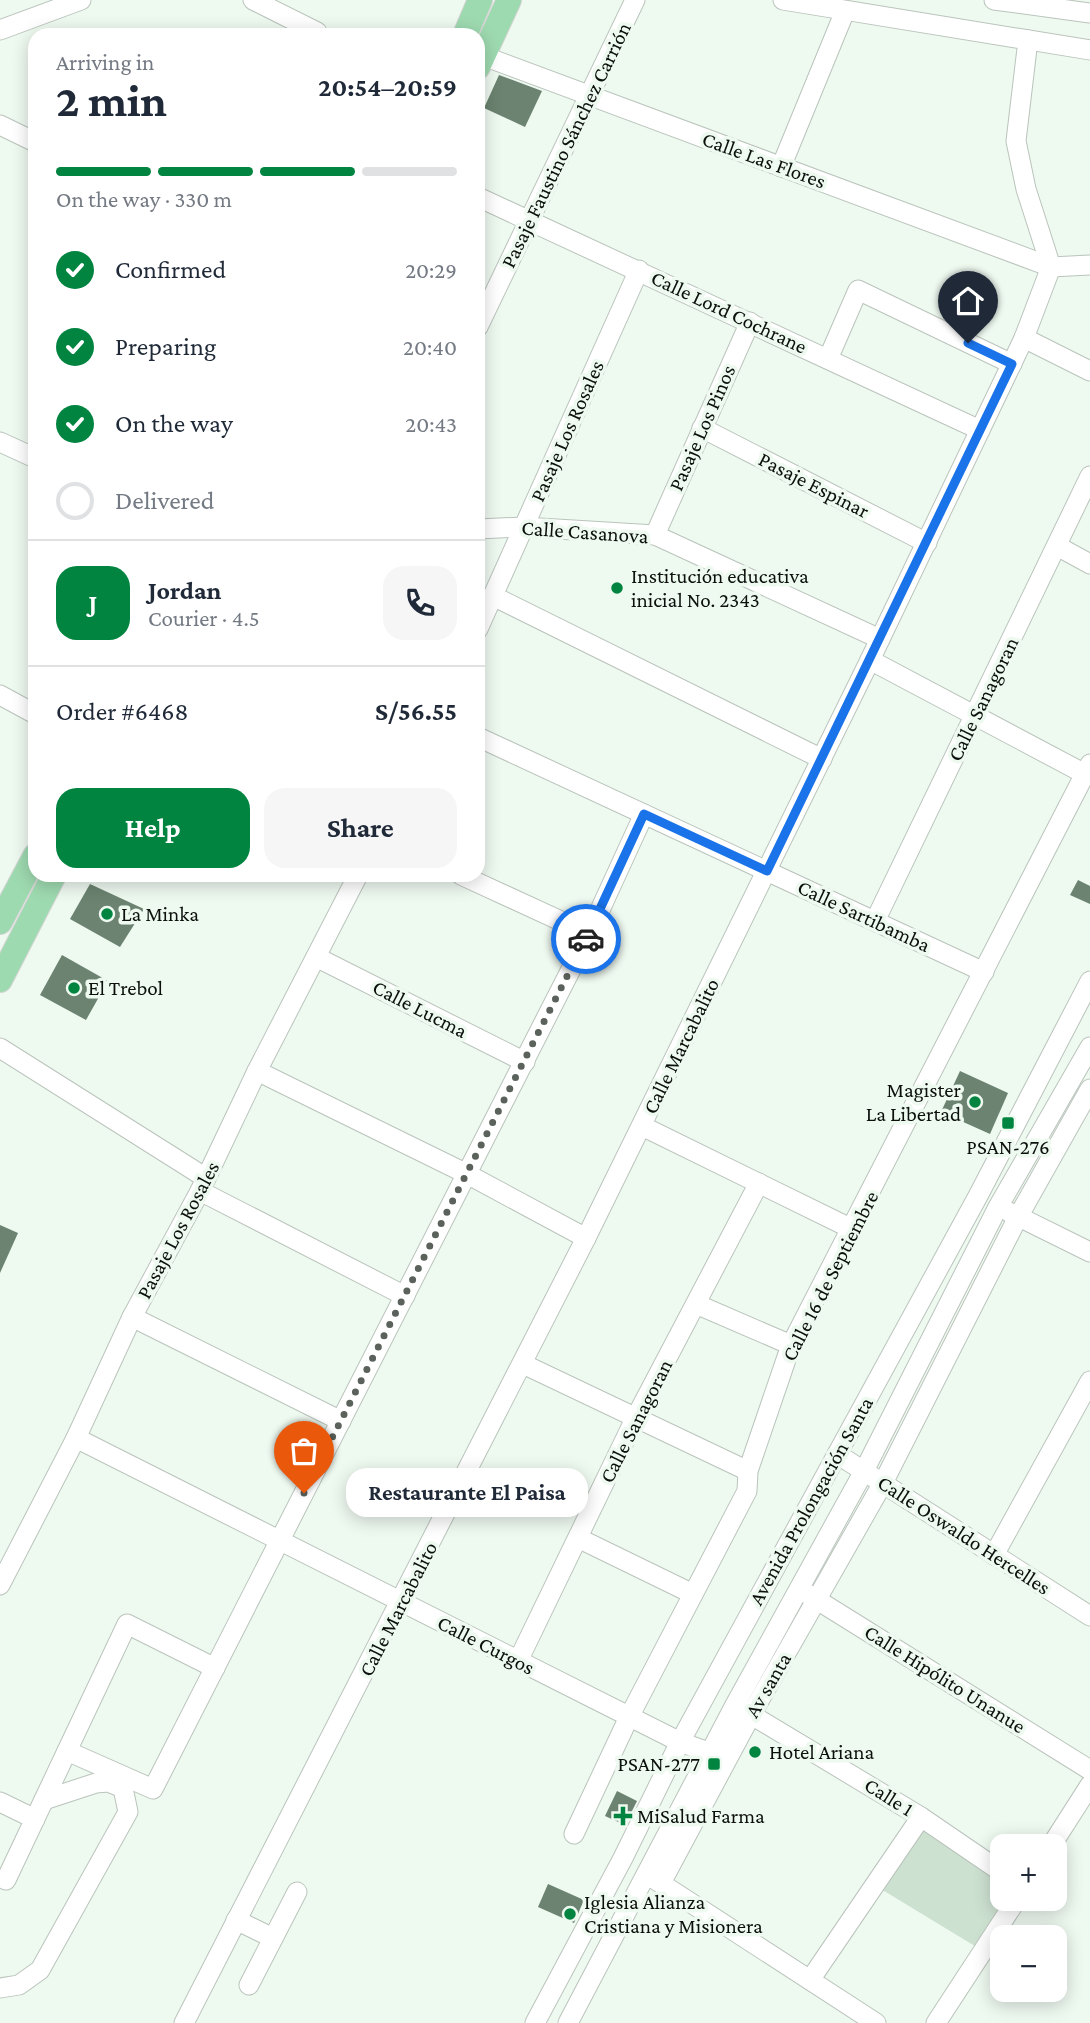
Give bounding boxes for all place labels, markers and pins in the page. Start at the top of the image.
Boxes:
pin [938,271,998,343]
place label: Institución educativa inicial No. 2343 [631,564,809,612]
marker: Institución educativa inicial No. 2343 [609,580,625,596]
place label: La Minka [121,902,199,926]
marker: La Minka [99,906,115,922]
place label: El Trebol [88,976,163,1000]
marker: El Trebol [66,980,82,996]
place label: Magister La Libertad [866,1078,962,1126]
marker: Magister La Libertad [967,1094,983,1110]
marker: PSAN-276 [1000,1115,1016,1131]
place label: PSAN-276 [966,1135,1050,1159]
pin [274,1421,334,1493]
callout: Restaurante El Paisa [346,1468,588,1518]
place label: Hotel Ariana [769,1740,875,1764]
marker: Hotel Ariana [747,1744,763,1760]
place label: PSAN-277 [617,1752,700,1776]
marker: PSAN-277 [706,1756,722,1772]
place label: MiSalud Farma [637,1804,765,1828]
marker: MiSalud Farma [615,1808,631,1824]
place label: Iglesia Alianza Cristiana y Misionera [584,1890,763,1938]
marker: Iglesia Alianza Cristiana y Misionera [562,1906,578,1922]

